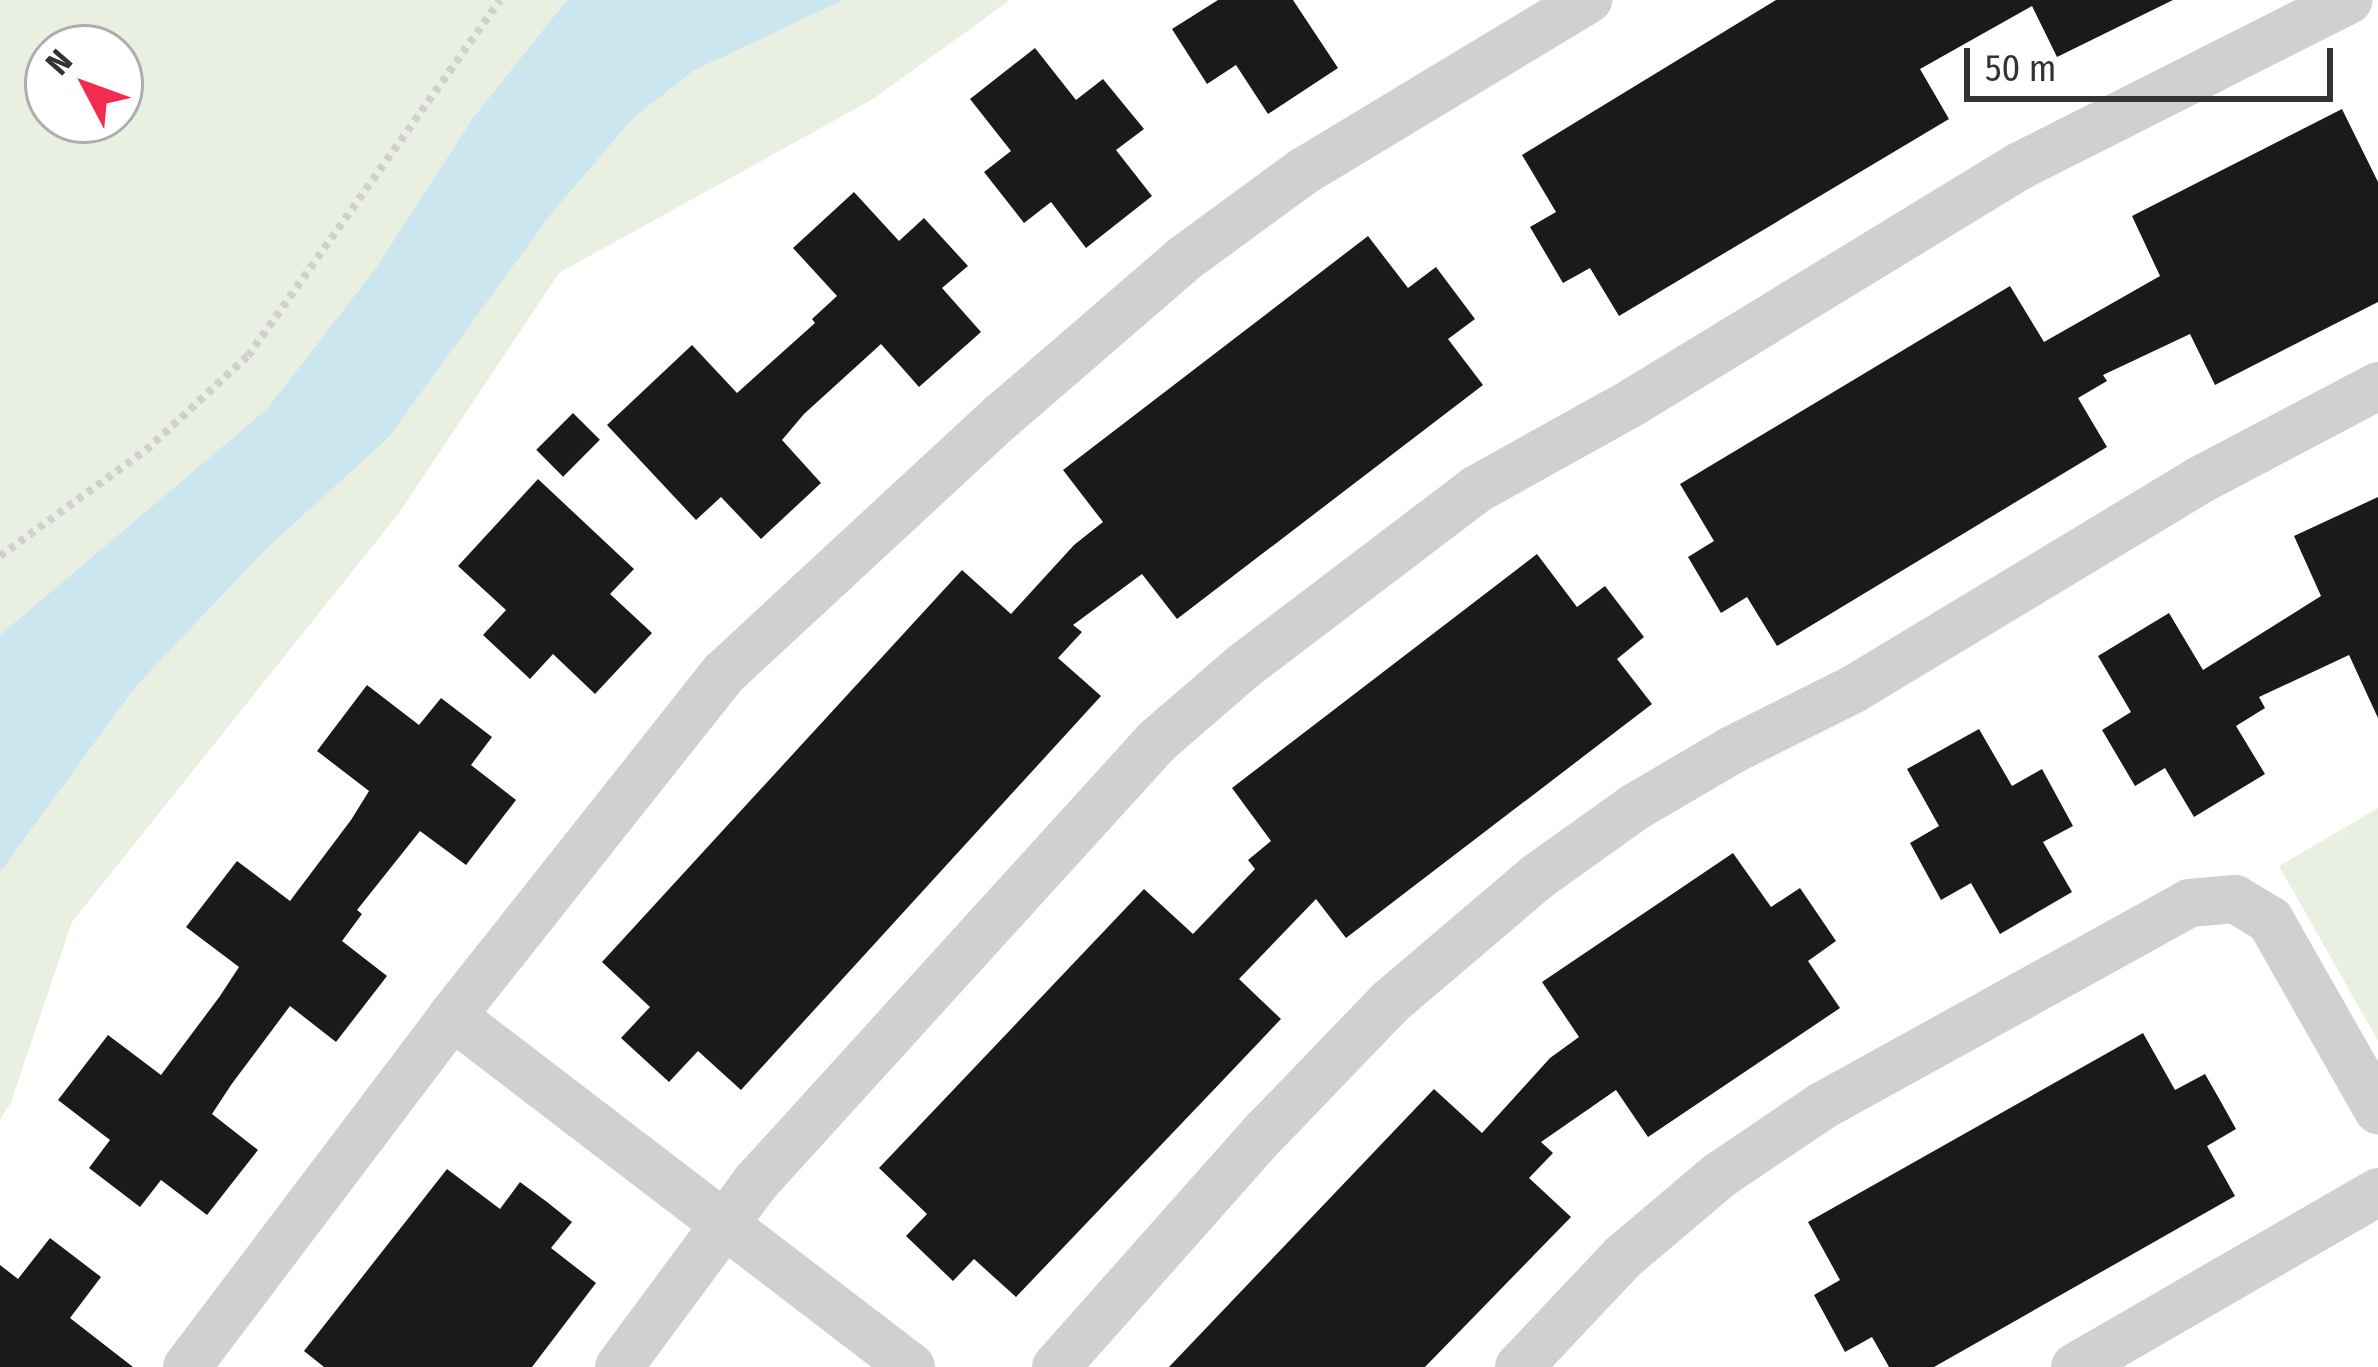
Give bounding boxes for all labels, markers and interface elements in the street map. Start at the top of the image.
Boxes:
north arrow [24,24,144,144]
scale bar [1970,24,2339,98]
text: N [38,42,81,83]
text: 50 m [1985,47,2056,91]

